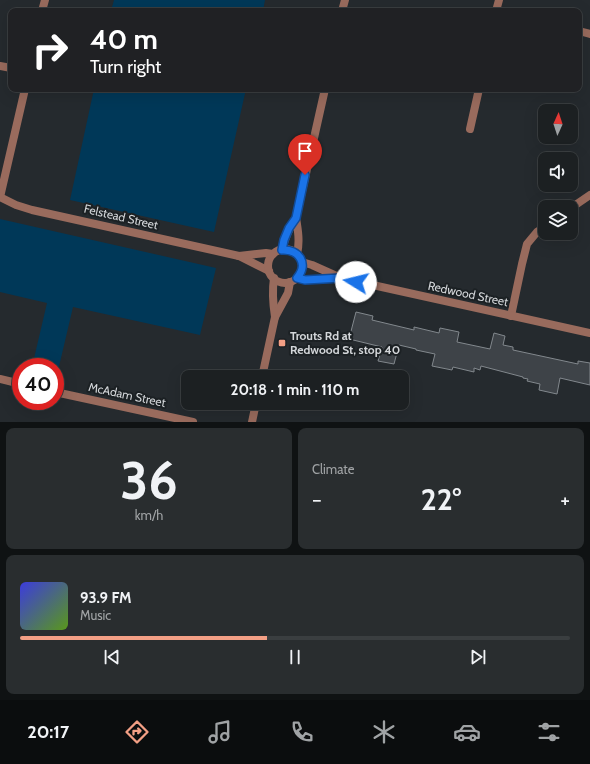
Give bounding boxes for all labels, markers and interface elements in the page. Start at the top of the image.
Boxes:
text: 40 m [90,22,158,56]
icon: right [24,24,76,76]
text: Turn right [90,56,161,78]
north arrow [538,104,578,144]
map controls [538,104,578,240]
pin [288,134,322,175]
icon: arrive [294,140,316,162]
button: sound [538,152,578,192]
button: layers [538,200,578,240]
street label: Felstead Street [82,201,160,232]
position arrow [335,261,377,303]
street label: Redwood Street [427,278,510,309]
place label: Trouts Rd at Redwood St, stop 40 [290,328,400,357]
marker: Trouts Rd at Redwood St, stop 40 [277,338,287,348]
speed limit sign: 40 [12,358,64,410]
street label: McAdam Street [87,379,167,410]
text: 20:18 · 1 min · 110 m [231,381,359,399]
text: 36 [120,449,178,512]
text: Climate [312,461,354,477]
text: 22° [421,481,461,518]
text: − [312,486,322,513]
text: + [560,486,570,513]
text: km/h [135,507,163,523]
text: 93.9 FM [80,589,132,607]
text: Music [80,607,111,623]
icon: previous [101,646,123,668]
icon: pause [284,646,306,668]
icon: next [467,646,489,668]
icon: directions [123,718,151,746]
icon: music [206,718,234,746]
icon: phone [288,718,316,746]
icon: climate [370,718,398,746]
icon: car [453,718,481,746]
icon: filters [535,718,563,746]
text: 20:17 [27,721,69,743]

